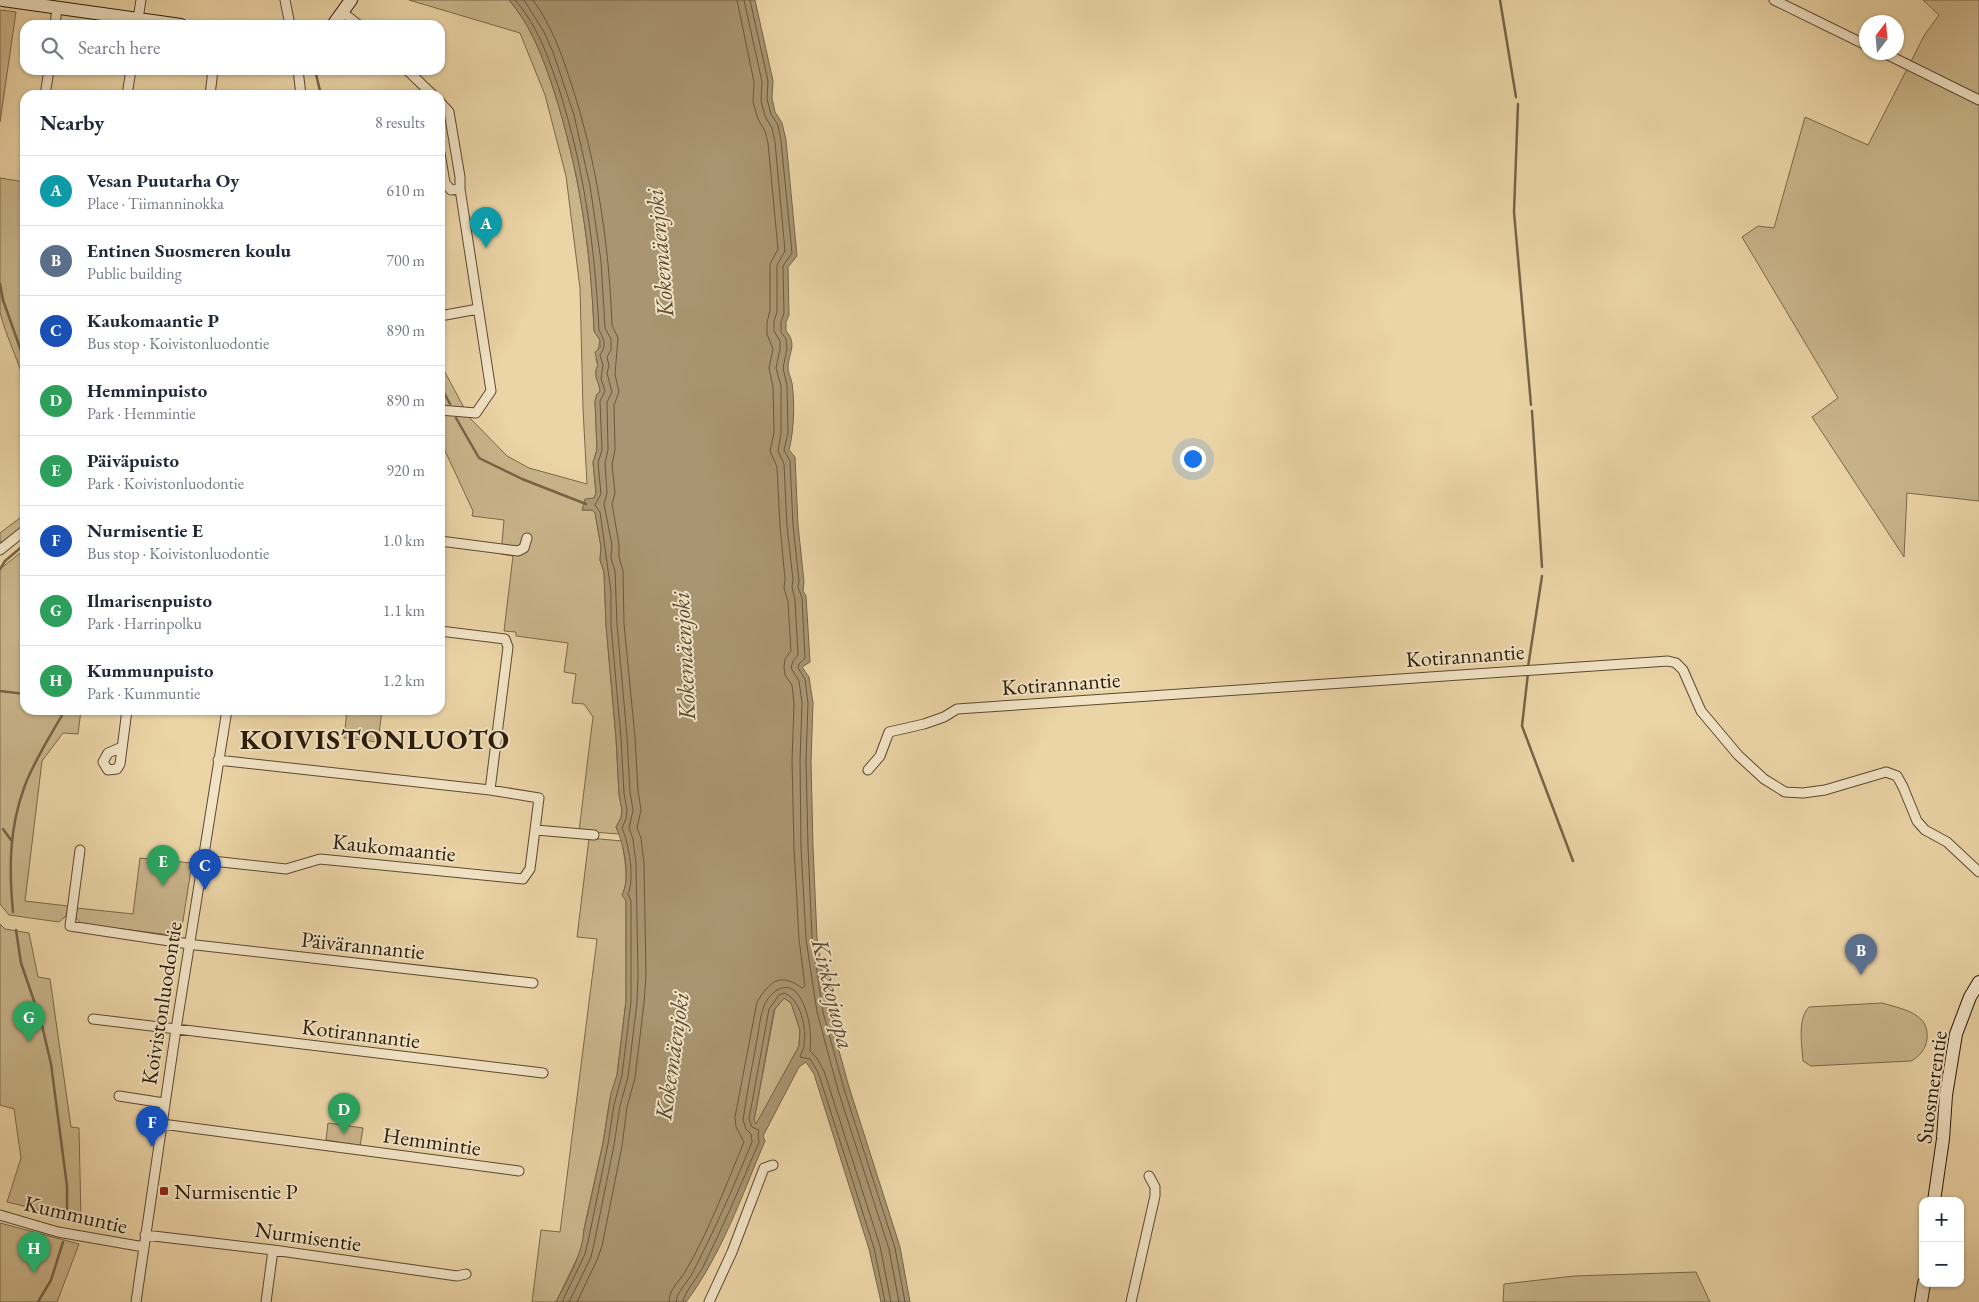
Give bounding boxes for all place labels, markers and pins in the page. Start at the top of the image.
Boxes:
pin: A [470,207,502,248]
pin: E [147,845,179,886]
pin: C [189,849,221,890]
pin: B [1845,934,1877,975]
pin: G [13,1001,45,1042]
pin: D [328,1093,360,1134]
pin: F [136,1106,168,1147]
place label: Nurmisentie P [174,1177,298,1206]
marker: Nurmisentie P [158,1185,170,1197]
pin: H [18,1232,50,1273]

